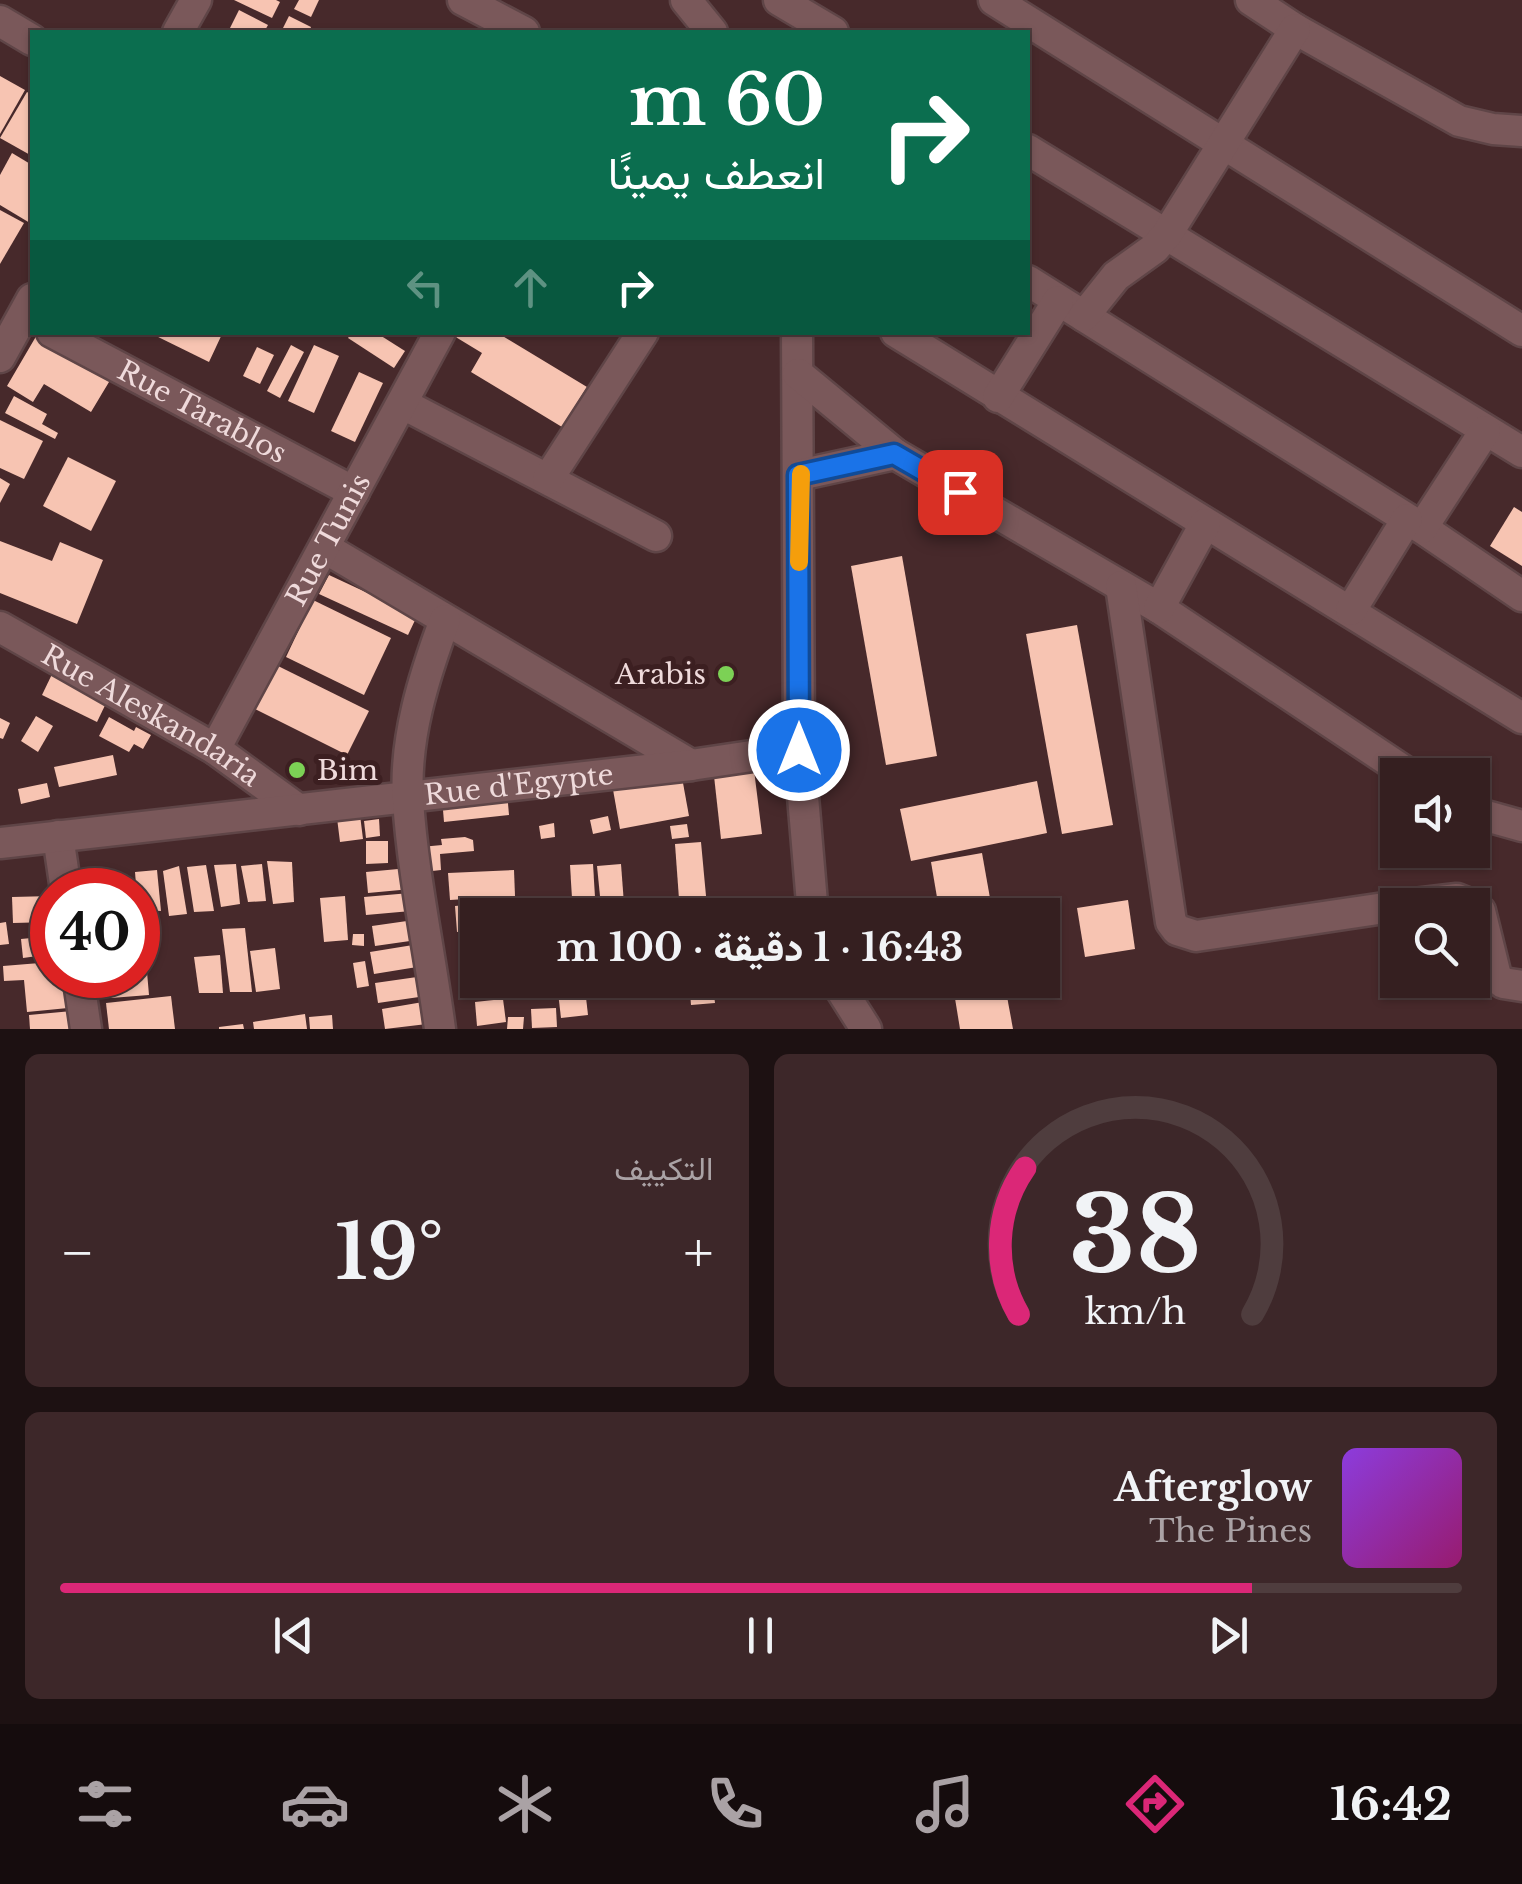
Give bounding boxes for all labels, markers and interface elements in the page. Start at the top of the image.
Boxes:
text: 60 m [629,57,825,144]
icon: right [860,70,990,200]
text: انعطف يمينًا [608,145,825,201]
icon: left [398,260,453,315]
icon: ahead [503,260,558,315]
icon: right [608,260,663,315]
street label: Rue Tarablos [112,352,293,471]
pin [918,450,1003,535]
icon: arrive [933,465,988,520]
street label: Rue Tunis [278,467,378,612]
street label: Rue Aleskandaria [36,637,268,794]
place label: Arabis [614,657,706,692]
marker: Arabis [715,663,737,685]
position arrow [747,698,851,802]
place label: Bim [317,753,378,788]
street label: Rue d'Egypte [422,756,615,813]
map controls [1380,758,1490,998]
button: sound [1380,758,1490,868]
marker: Bim [286,759,308,781]
speed limit sign: 40 [30,868,160,998]
button: search [1380,888,1490,998]
text: 16:43 · 1 دقيقة · 100 m [557,924,964,971]
text: التكييف [614,1149,714,1189]
text: 38 [1069,1171,1201,1300]
text: 19° [335,1206,443,1299]
text: − [60,1219,95,1287]
text: + [683,1219,713,1287]
text: km/h [1085,1289,1186,1334]
text: Afterglow [1114,1464,1312,1511]
text: The Pines [1149,1511,1312,1551]
icon: previous [266,1608,321,1663]
icon: pause [733,1608,788,1663]
icon: next [1201,1608,1256,1663]
icon: filters [70,1769,140,1839]
icon: car [280,1769,350,1839]
icon: climate [490,1769,560,1839]
icon: phone [700,1769,770,1839]
icon: music [910,1769,980,1839]
icon: directions [1120,1769,1190,1839]
text: 16:42 [1330,1776,1452,1832]

